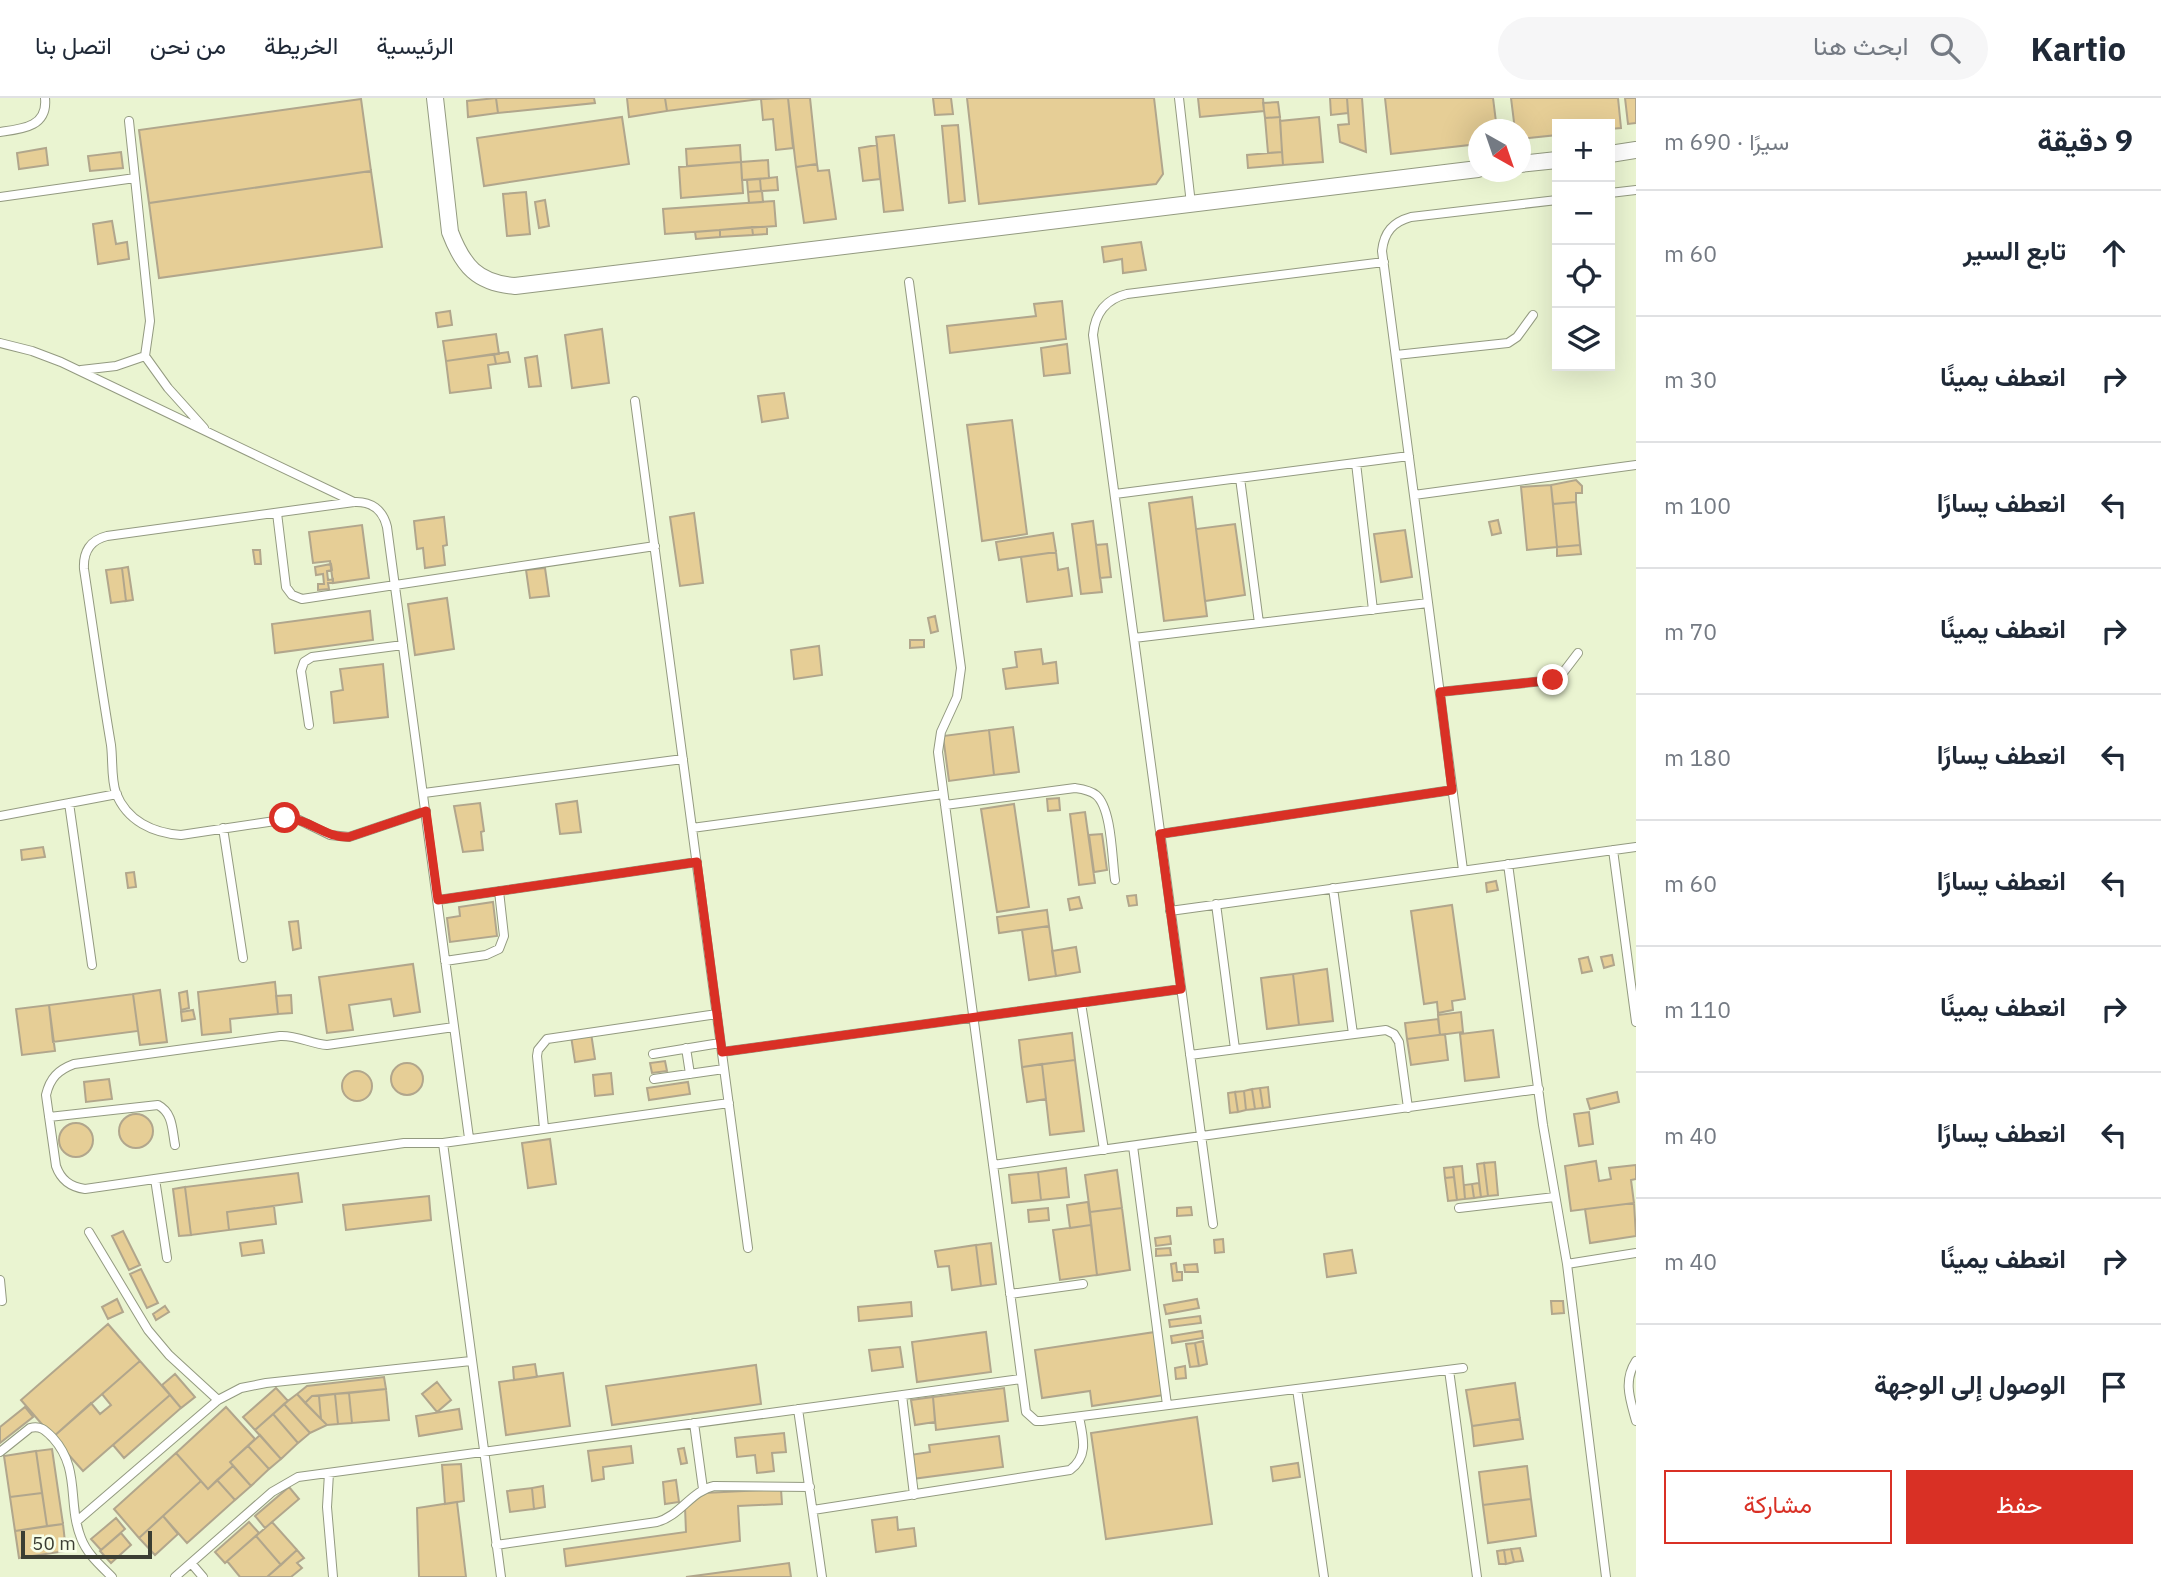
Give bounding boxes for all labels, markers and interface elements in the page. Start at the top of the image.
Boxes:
search box [1498,17,1988,80]
text: Kartio [2030,27,2126,70]
text: ابحث هنا [1813,28,1908,62]
text: اتصل بنا [35,29,112,61]
text: من نحن [150,29,226,61]
text: الخريطة [264,29,338,61]
text: الرئيسية [376,29,454,61]
icon: search [1926,29,1964,67]
north arrow [1468,119,1531,182]
map controls [1552,119,1615,371]
button: + [1552,119,1615,182]
text: 9 دقيقة [2037,120,2133,159]
text: سيرًا · 690 m [1664,126,1789,156]
button: − [1552,182,1615,245]
text: تابع السير [1963,233,2066,267]
icon: ahead [2095,234,2133,272]
text: 60 m [1664,238,1717,268]
button: locate [1552,245,1615,308]
button: layers [1552,308,1615,371]
text: انعطف يمينًا [1940,359,2066,393]
icon: right [2095,360,2133,398]
text: 30 m [1664,364,1717,394]
text: انعطف يسارًا [1937,485,2066,519]
icon: left [2095,486,2133,524]
text: 100 m [1664,490,1731,520]
text: انعطف يمينًا [1940,611,2066,645]
icon: right [2095,612,2133,650]
text: 70 m [1664,616,1717,646]
route end [1537,664,1568,695]
text: انعطف يسارًا [1937,737,2066,771]
icon: left [2095,738,2133,776]
text: 180 m [1664,742,1731,772]
route start [269,802,300,833]
text: انعطف يسارًا [1937,863,2066,897]
icon: left [2095,864,2133,902]
text: 60 m [1664,868,1717,898]
text: انعطف يمينًا [1940,989,2066,1023]
icon: right [2095,990,2133,1028]
text: 110 m [1664,994,1731,1024]
text: انعطف يسارًا [1937,1115,2066,1149]
icon: left [2095,1116,2133,1154]
text: 40 m [1664,1120,1717,1150]
text: انعطف يمينًا [1940,1241,2066,1275]
icon: right [2095,1242,2133,1280]
text: 40 m [1664,1246,1717,1276]
text: الوصول إلى الوجهة [1874,1367,2066,1401]
icon: arrive [2095,1368,2133,1406]
button: مشاركة [1664,1470,1892,1544]
button: حفظ [1906,1470,2133,1544]
scale bar [21,1528,152,1560]
text: 50 m [32,1531,76,1555]

